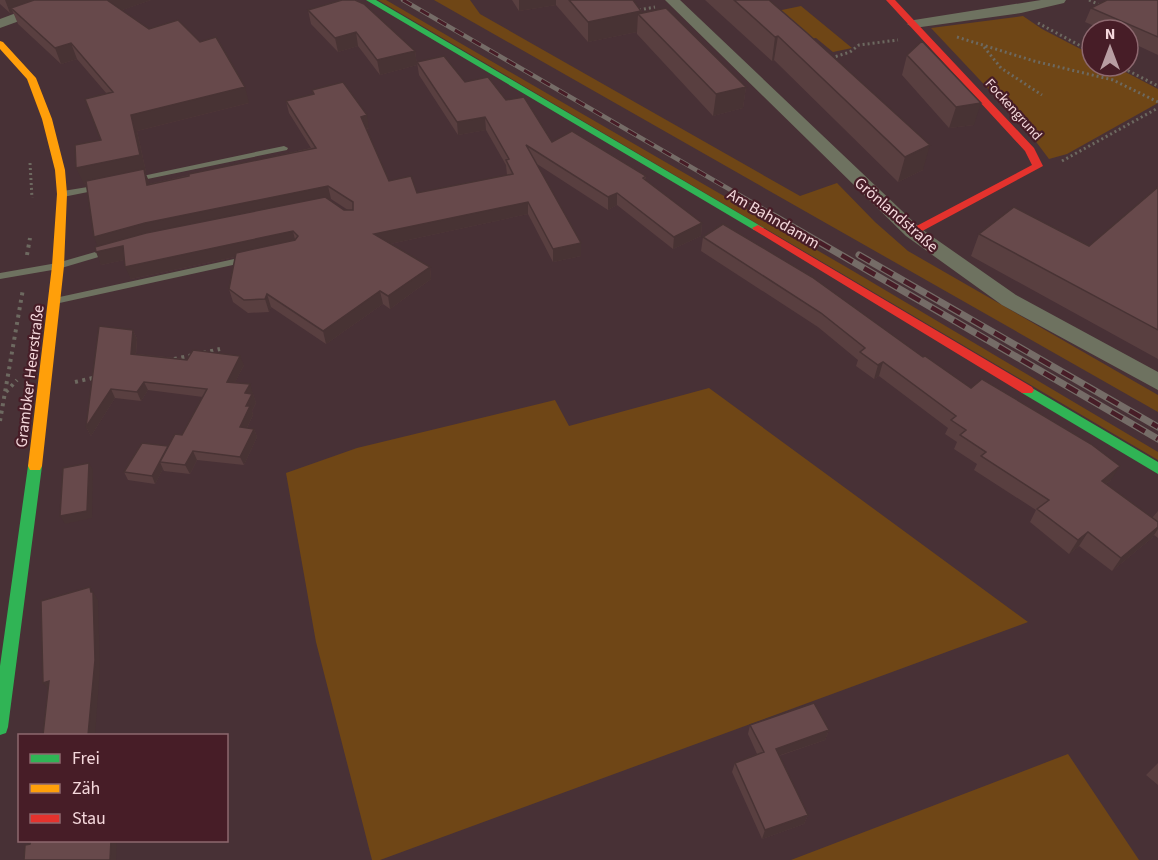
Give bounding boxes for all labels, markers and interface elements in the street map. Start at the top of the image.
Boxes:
north arrow [1080,18,1140,78]
text: N [1105,23,1115,45]
street label: Fockengrund [980,74,1046,145]
street label: Grönlandstraße [850,172,943,257]
street label: Am Bahndamm [723,183,824,254]
street label: Grambker Heerstraße [10,304,50,449]
legend [18,734,228,842]
text: Frei [72,746,100,771]
text: Zäh [72,776,100,801]
text: Stau [72,806,106,831]

